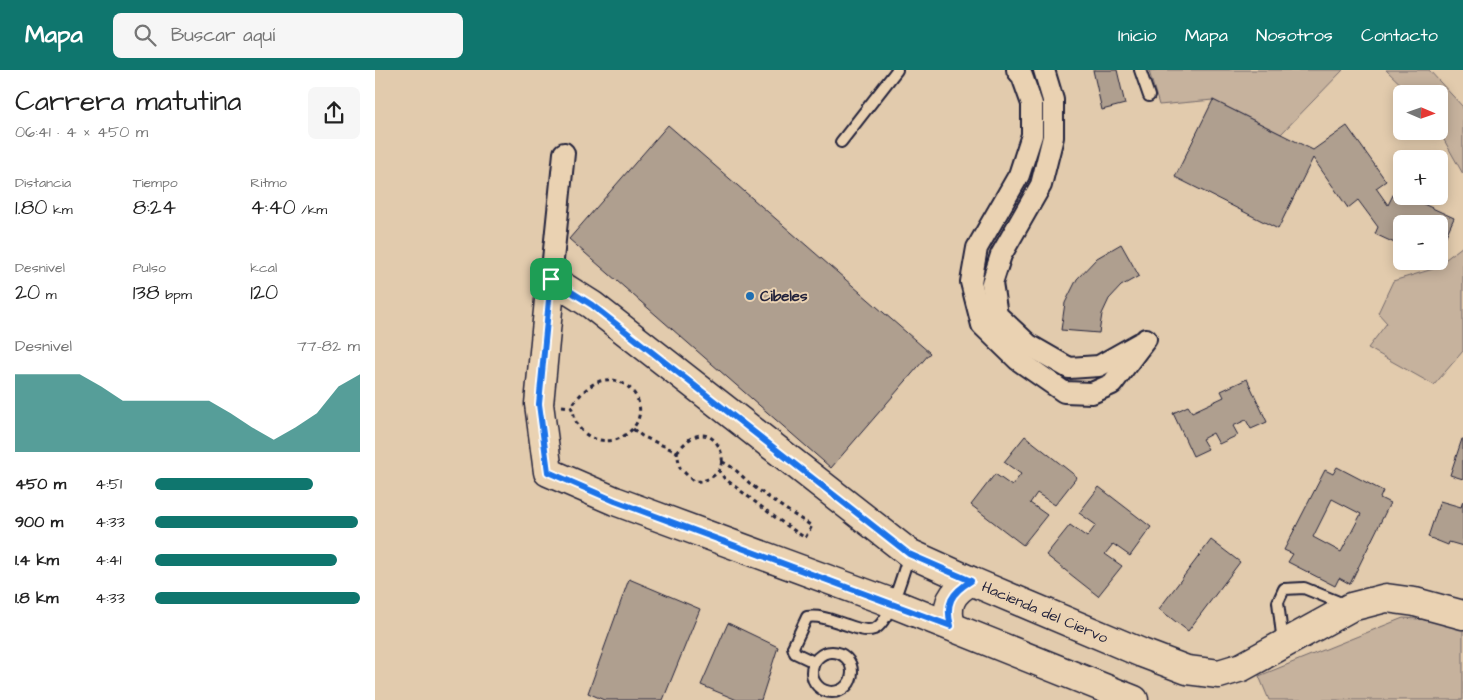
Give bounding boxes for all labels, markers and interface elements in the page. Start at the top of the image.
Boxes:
search box [113,13,463,58]
text: Mapa [25,18,83,52]
icon: search [131,21,159,49]
text: Buscar aquí [171,22,275,49]
text: Inicio [1118,23,1157,48]
text: Mapa [1185,23,1228,48]
text: Nosotros [1256,23,1333,48]
text: Contacto [1361,23,1438,48]
text: Carrera matutina [15,82,241,121]
north arrow [1393,85,1447,140]
map controls [1393,85,1448,270]
button: share [308,87,360,139]
text: 06:41 · 4 × 450 m [15,121,148,143]
button: + [1393,150,1448,205]
text: Distancia [15,173,71,193]
text: Tiempo [133,173,178,193]
text: Ritmo [250,173,287,193]
text: 1.80 [15,193,48,222]
text: 8:24 [133,193,176,222]
text: 4:40 [250,193,296,222]
text: km [48,200,73,220]
text: /km [296,200,327,220]
button: − [1393,215,1448,270]
text: Desnivel [15,258,65,278]
text: Pulso [133,258,166,278]
text: kcal [250,258,277,278]
pin [530,258,572,300]
icon: arrive [537,265,565,293]
text: 20 [15,278,40,307]
text: 138 [133,278,160,307]
text: 120 [250,278,278,307]
text: m [40,285,57,305]
text: bpm [160,285,192,305]
place label: Cibeles [760,286,808,307]
marker: Cibeles [744,290,756,302]
text: Desnivel [15,335,72,357]
text: 77–82 m [297,335,360,357]
text: 450 m [15,473,66,495]
text: 4:51 [95,473,122,495]
text: 900 m [15,511,63,533]
text: 4:33 [95,511,125,533]
text: 1.4 km [15,549,59,571]
text: 4:41 [95,549,122,571]
street label: Hacienda del Ciervo [979,576,1112,649]
text: 1.8 km [15,587,58,609]
text: 4:33 [95,587,125,609]

